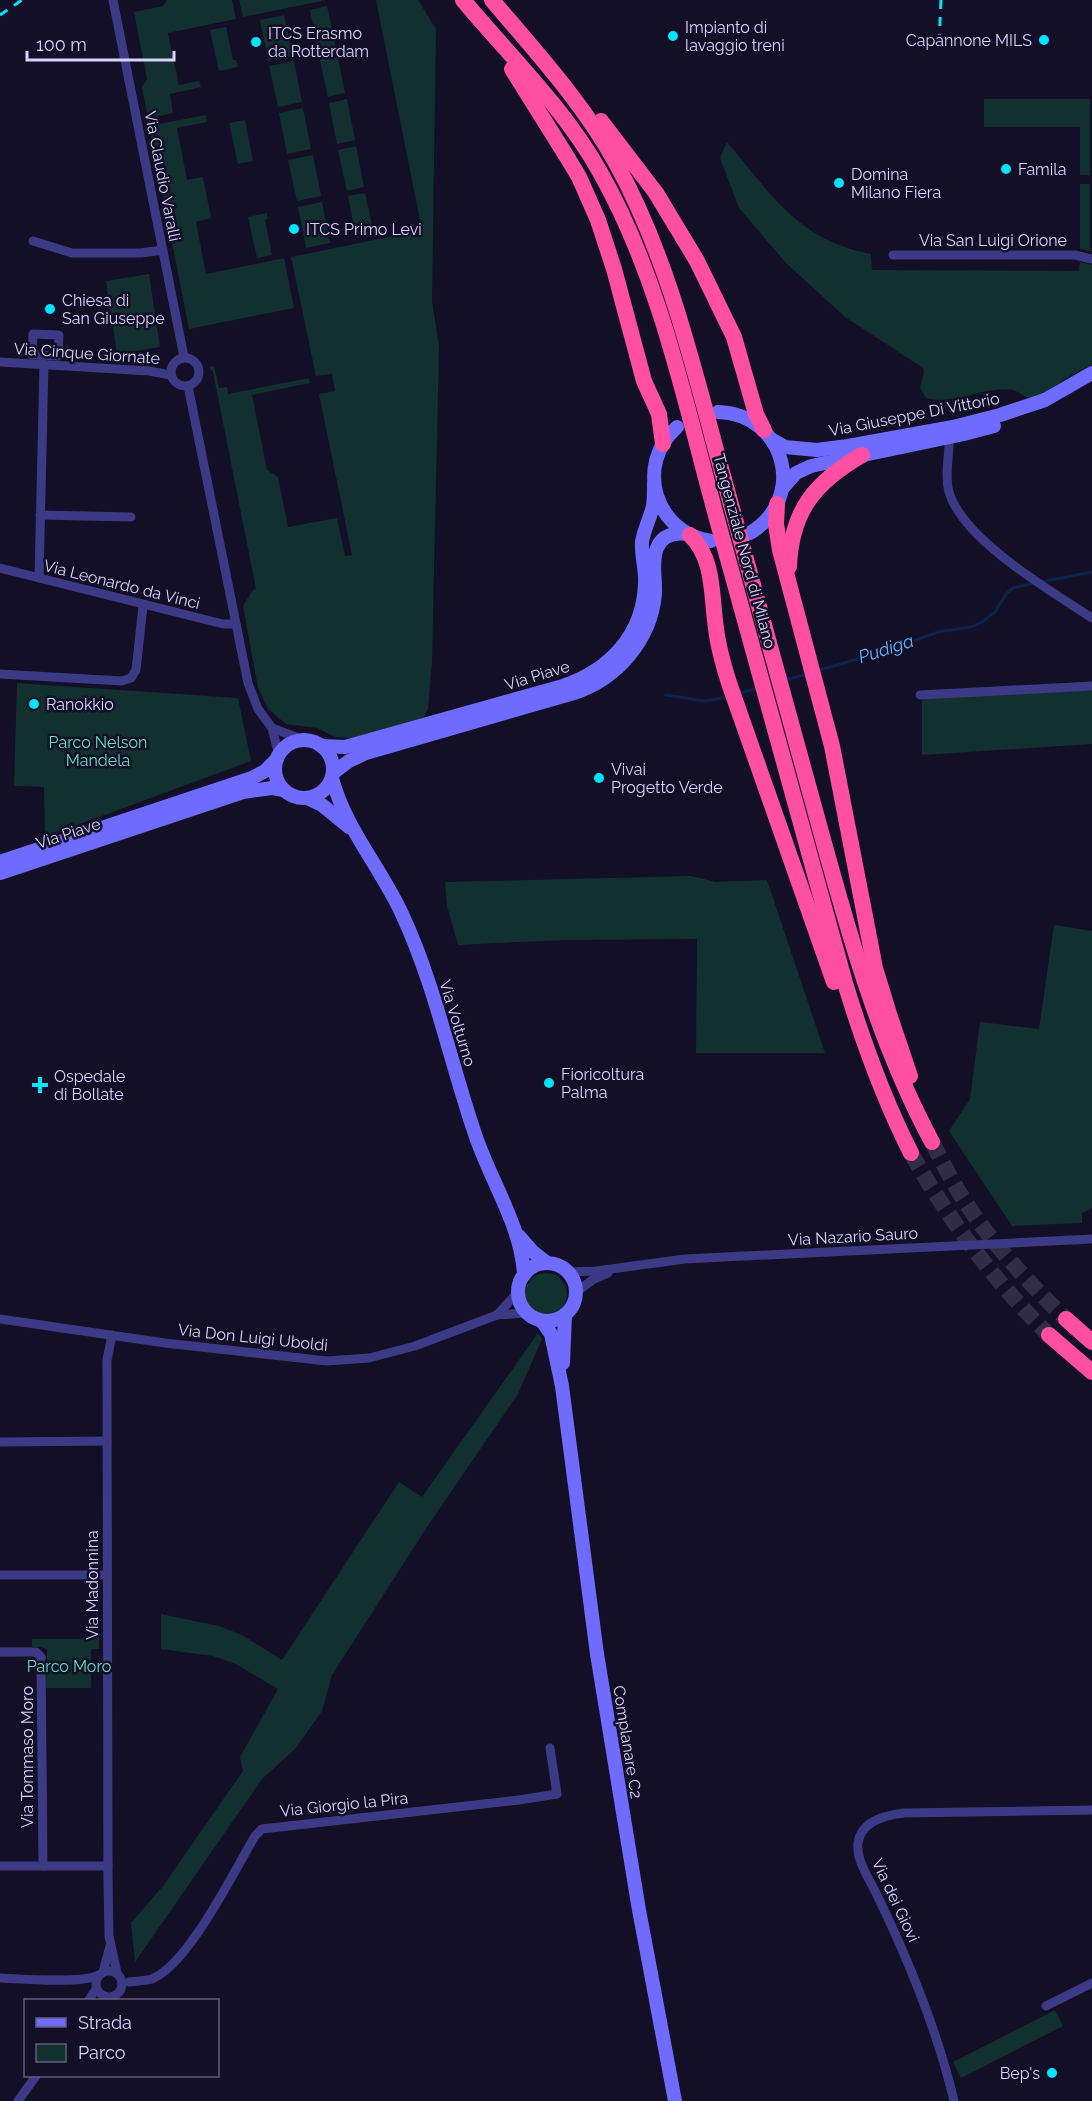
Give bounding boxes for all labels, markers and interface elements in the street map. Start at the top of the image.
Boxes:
place label: Impianto di lavaggio treni [685,18,785,55]
scale bar [27,24,174,62]
place label: ITCS Erasmo da Rotterdam [268,24,369,61]
marker: Impianto di lavaggio treni [666,29,680,43]
place label: Capannone MILS [906,31,1032,50]
marker: Capannone MILS [1037,33,1051,47]
text: 100 m [36,34,87,55]
marker: ITCS Erasmo da Rotterdam [249,35,263,49]
street label: Via Claudio Varalli [141,109,184,243]
place label: Famila [1018,160,1066,179]
marker: Famila [999,162,1013,176]
place label: Domina Milano Fiera [851,165,941,202]
marker: Domina Milano Fiera [832,176,846,190]
place label: ITCS Primo Levi [306,220,422,239]
marker: ITCS Primo Levi [287,222,301,236]
street label: Via San Luigi Orione [919,231,1067,250]
place label: Chiesa di San Giuseppe [62,291,165,328]
marker: Chiesa di San Giuseppe [43,302,57,316]
street label: Via Cinque Giornate [13,339,161,368]
street label: Via Giuseppe Di Vittorio [827,389,1001,440]
street label: Tangenziale Nord di Milano [709,452,780,651]
street label: Via Leonardo da Vinci [42,556,202,613]
water label: Pudiga [855,630,916,667]
street label: Via Piave [502,657,572,694]
place label: Ranokkio [46,695,114,714]
marker: Ranokkio [27,697,41,711]
park label: Parco Nelson Mandela [49,733,147,770]
place label: Vivai Progetto Verde [611,760,723,797]
marker: Vivai Progetto Verde [592,771,606,785]
street label: Via Piave [34,814,103,853]
street label: Via Volturno [435,978,480,1069]
place label: Fioricoltura Palma [561,1065,644,1102]
place label: Ospedale di Bollate [54,1067,125,1104]
marker: Ospedale di Bollate [31,1076,49,1094]
marker: Fioricoltura Palma [542,1076,556,1090]
street label: Via Nazario Sauro [787,1224,919,1249]
street label: Via Don Luigi Uboldi [177,1320,329,1355]
street label: Via Madonnina [83,1530,102,1640]
park label: Parco Moro [27,1657,111,1676]
street label: Complanare C2 [609,1684,646,1800]
street label: Via Tommaso Moro [18,1686,37,1828]
street label: Via Giorgio la Pira [279,1788,409,1821]
street label: Via dei Giovi [868,1855,923,1945]
legend [24,1999,219,2077]
text: Strada [78,2012,132,2033]
text: Parco [78,2042,126,2063]
place label: Bep's [1000,2064,1040,2083]
marker: Bep's [1045,2066,1059,2080]

